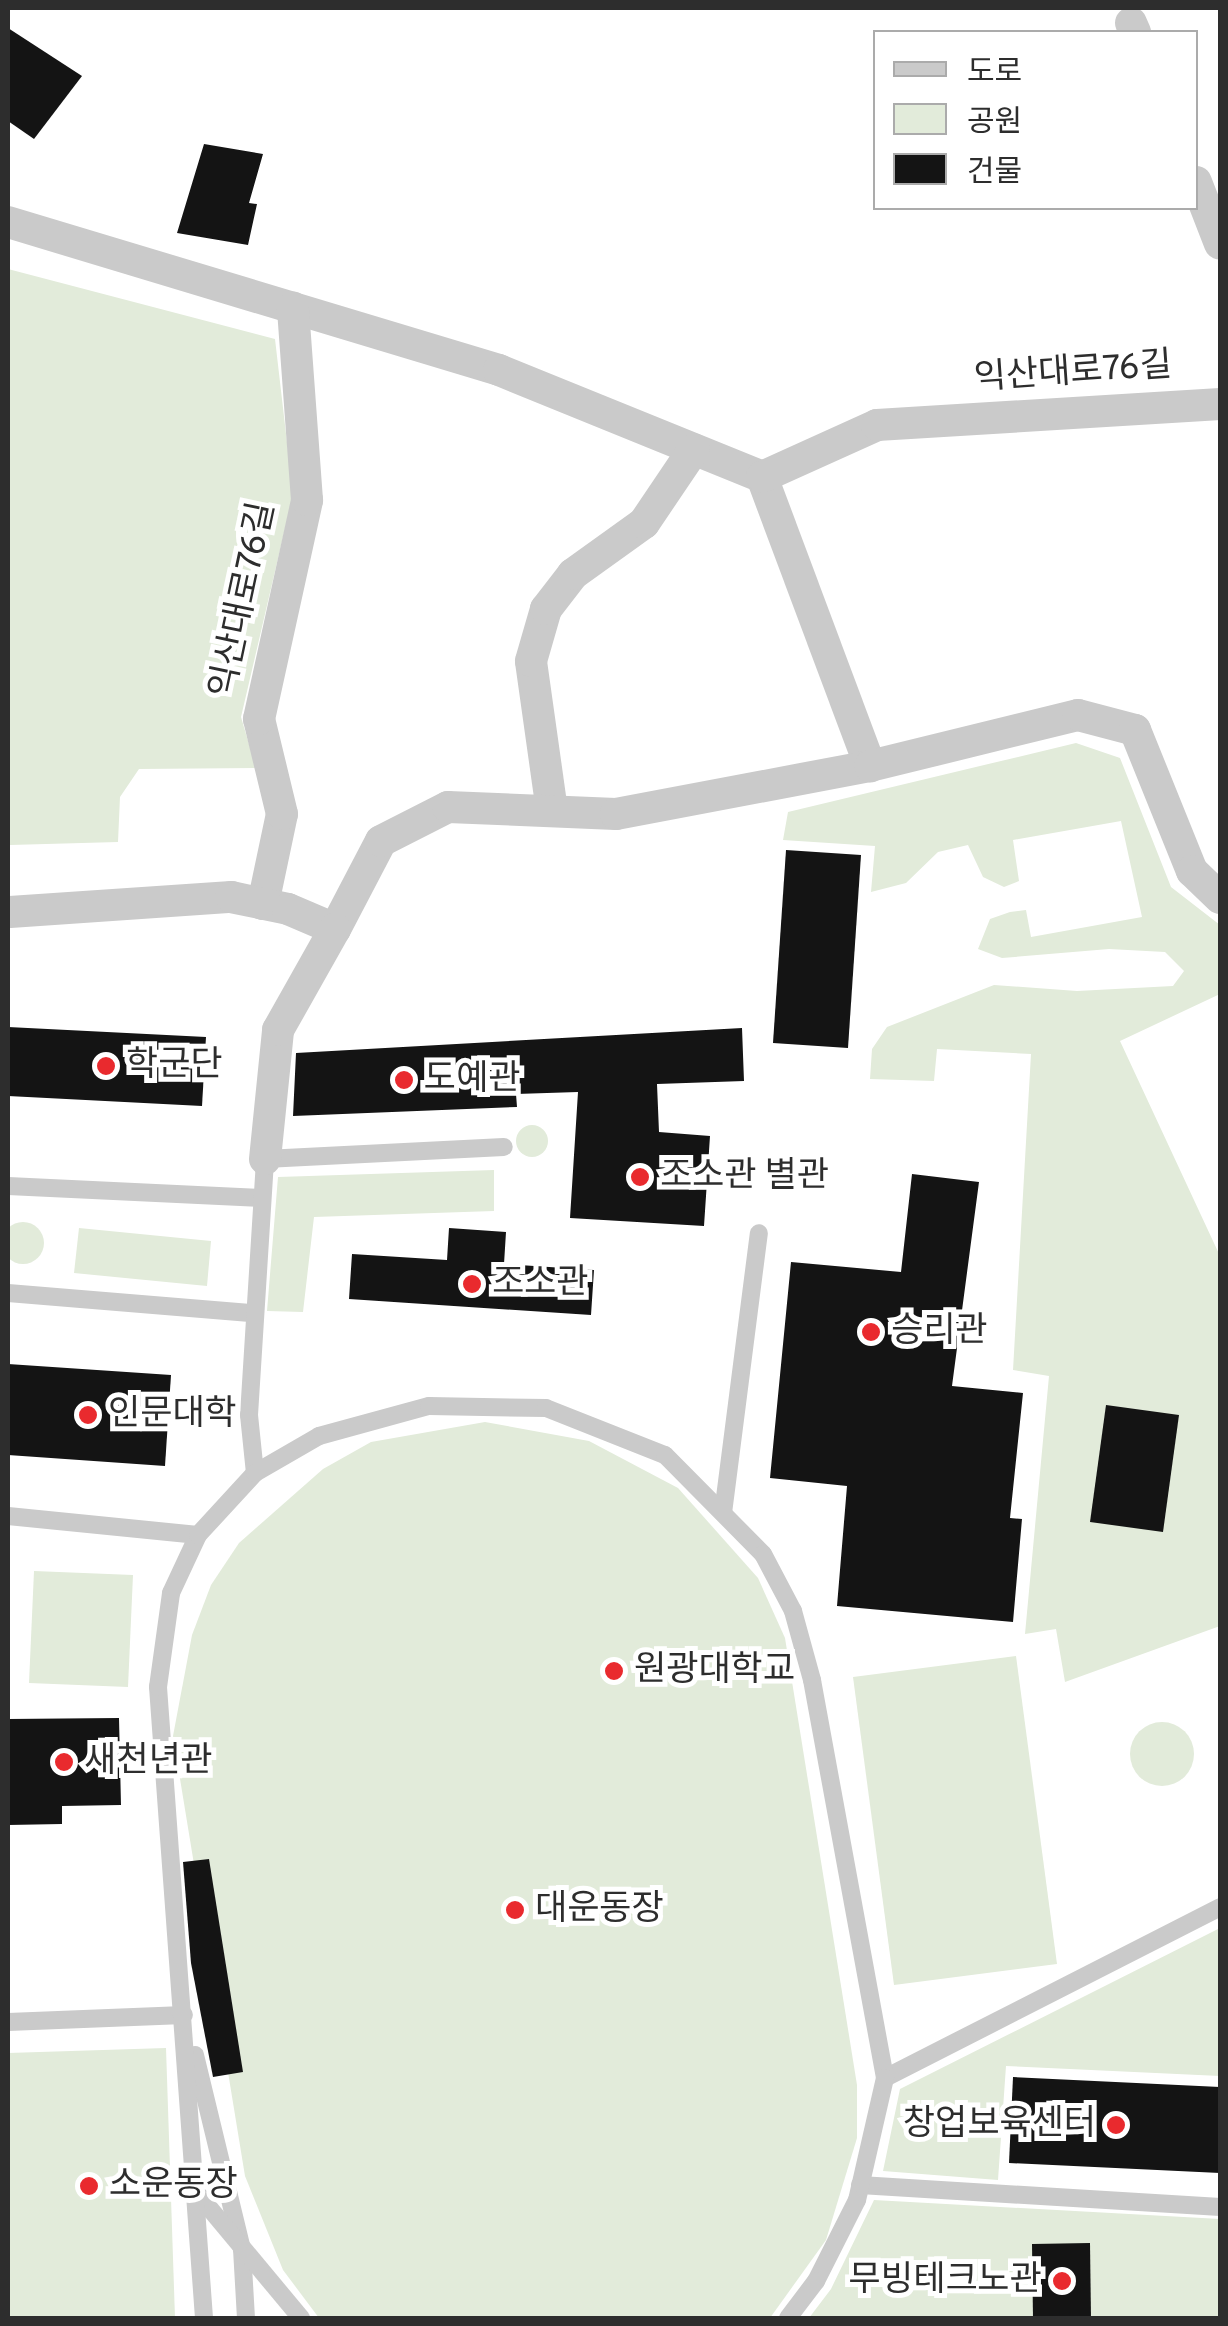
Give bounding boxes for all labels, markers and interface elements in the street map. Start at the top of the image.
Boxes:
legend [873,30,1198,210]
text: 도로 [967,55,1022,92]
text: 공원 [967,105,1022,142]
text: 건물 [967,155,1022,192]
street label: 익산대로76길 [973,345,1173,401]
street label: 익산대로76길 [203,499,285,701]
place label: 학군단 [126,1045,223,1087]
marker: 학군단 [95,1055,117,1077]
place label: 도예관 [424,1059,521,1101]
marker: 도예관 [393,1069,415,1091]
place label: 조소관 별관 [660,1156,829,1198]
marker: 조소관 별관 [629,1166,651,1188]
place label: 조소관 [492,1263,589,1305]
marker: 조소관 [461,1273,483,1295]
place label: 승리관 [891,1311,988,1353]
marker: 승리관 [860,1321,882,1343]
place label: 인문대학 [108,1394,237,1436]
marker: 인문대학 [77,1404,99,1426]
place label: 원광대학교 [634,1650,795,1692]
marker: 원광대학교 [603,1660,625,1682]
place label: 새천년관 [84,1741,213,1783]
marker: 새천년관 [53,1751,75,1773]
place label: 대운동장 [535,1889,664,1931]
marker: 대운동장 [504,1899,526,1921]
place label: 창업보육센터 [903,2104,1096,2146]
marker: 창업보육센터 [1105,2114,1127,2136]
place label: 소운동장 [109,2165,238,2207]
marker: 소운동장 [78,2175,100,2197]
place label: 무빙테크노관 [849,2260,1042,2302]
marker: 무빙테크노관 [1051,2270,1073,2292]

